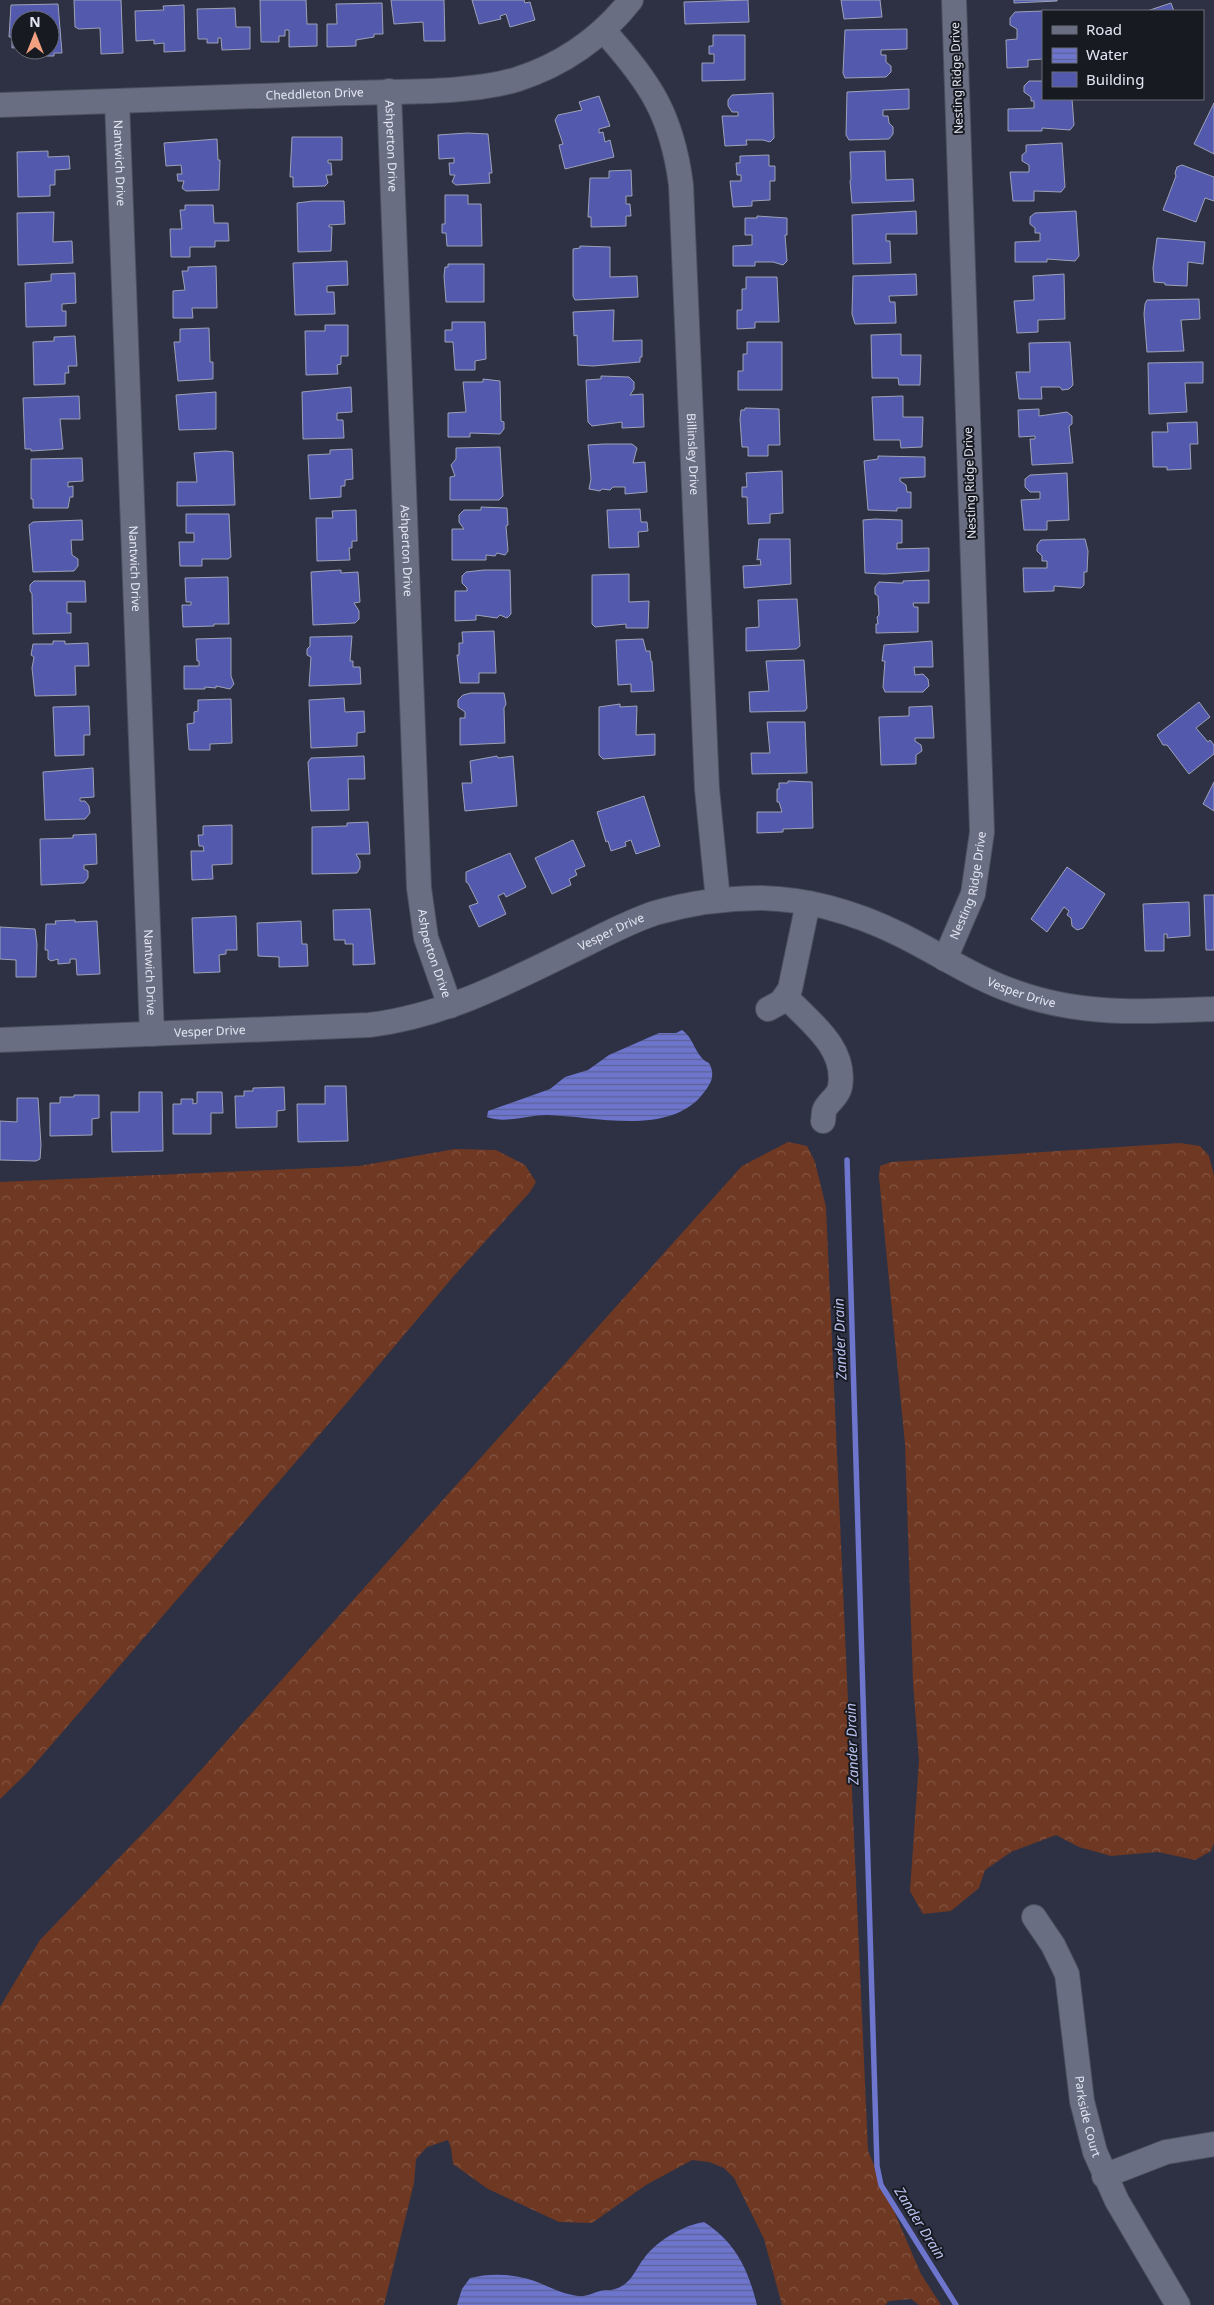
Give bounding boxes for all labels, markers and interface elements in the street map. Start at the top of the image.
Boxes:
north arrow [10,10,60,60]
legend [1042,10,1204,100]
text: N [29,12,41,31]
text: Road [1086,19,1122,39]
street label: Nesting Ridge Drive [946,22,967,134]
text: Water [1086,44,1128,64]
text: Building [1086,69,1144,89]
street label: Cheddleton Drive [265,83,364,104]
street label: Ashperton Drive [381,100,402,192]
street label: Nantwich Drive [110,120,130,207]
street label: Billinsley Drive [683,413,703,496]
street label: Nesting Ridge Drive [959,427,980,539]
street label: Ashperton Drive [397,504,417,597]
street label: Nantwich Drive [125,525,145,612]
street label: Nesting Ridge Drive [945,830,990,942]
street label: Ashperton Drive [414,908,455,1000]
street label: Vesper Drive [575,909,647,955]
street label: Nantwich Drive [140,929,160,1016]
street label: Vesper Drive [984,973,1058,1011]
street label: Vesper Drive [174,1021,246,1041]
water label: Zander Drain [829,1298,850,1381]
water label: Zander Drain [841,1703,862,1786]
street label: Parkside Court [1071,2075,1106,2160]
water label: Zander Drain [890,2182,950,2263]

